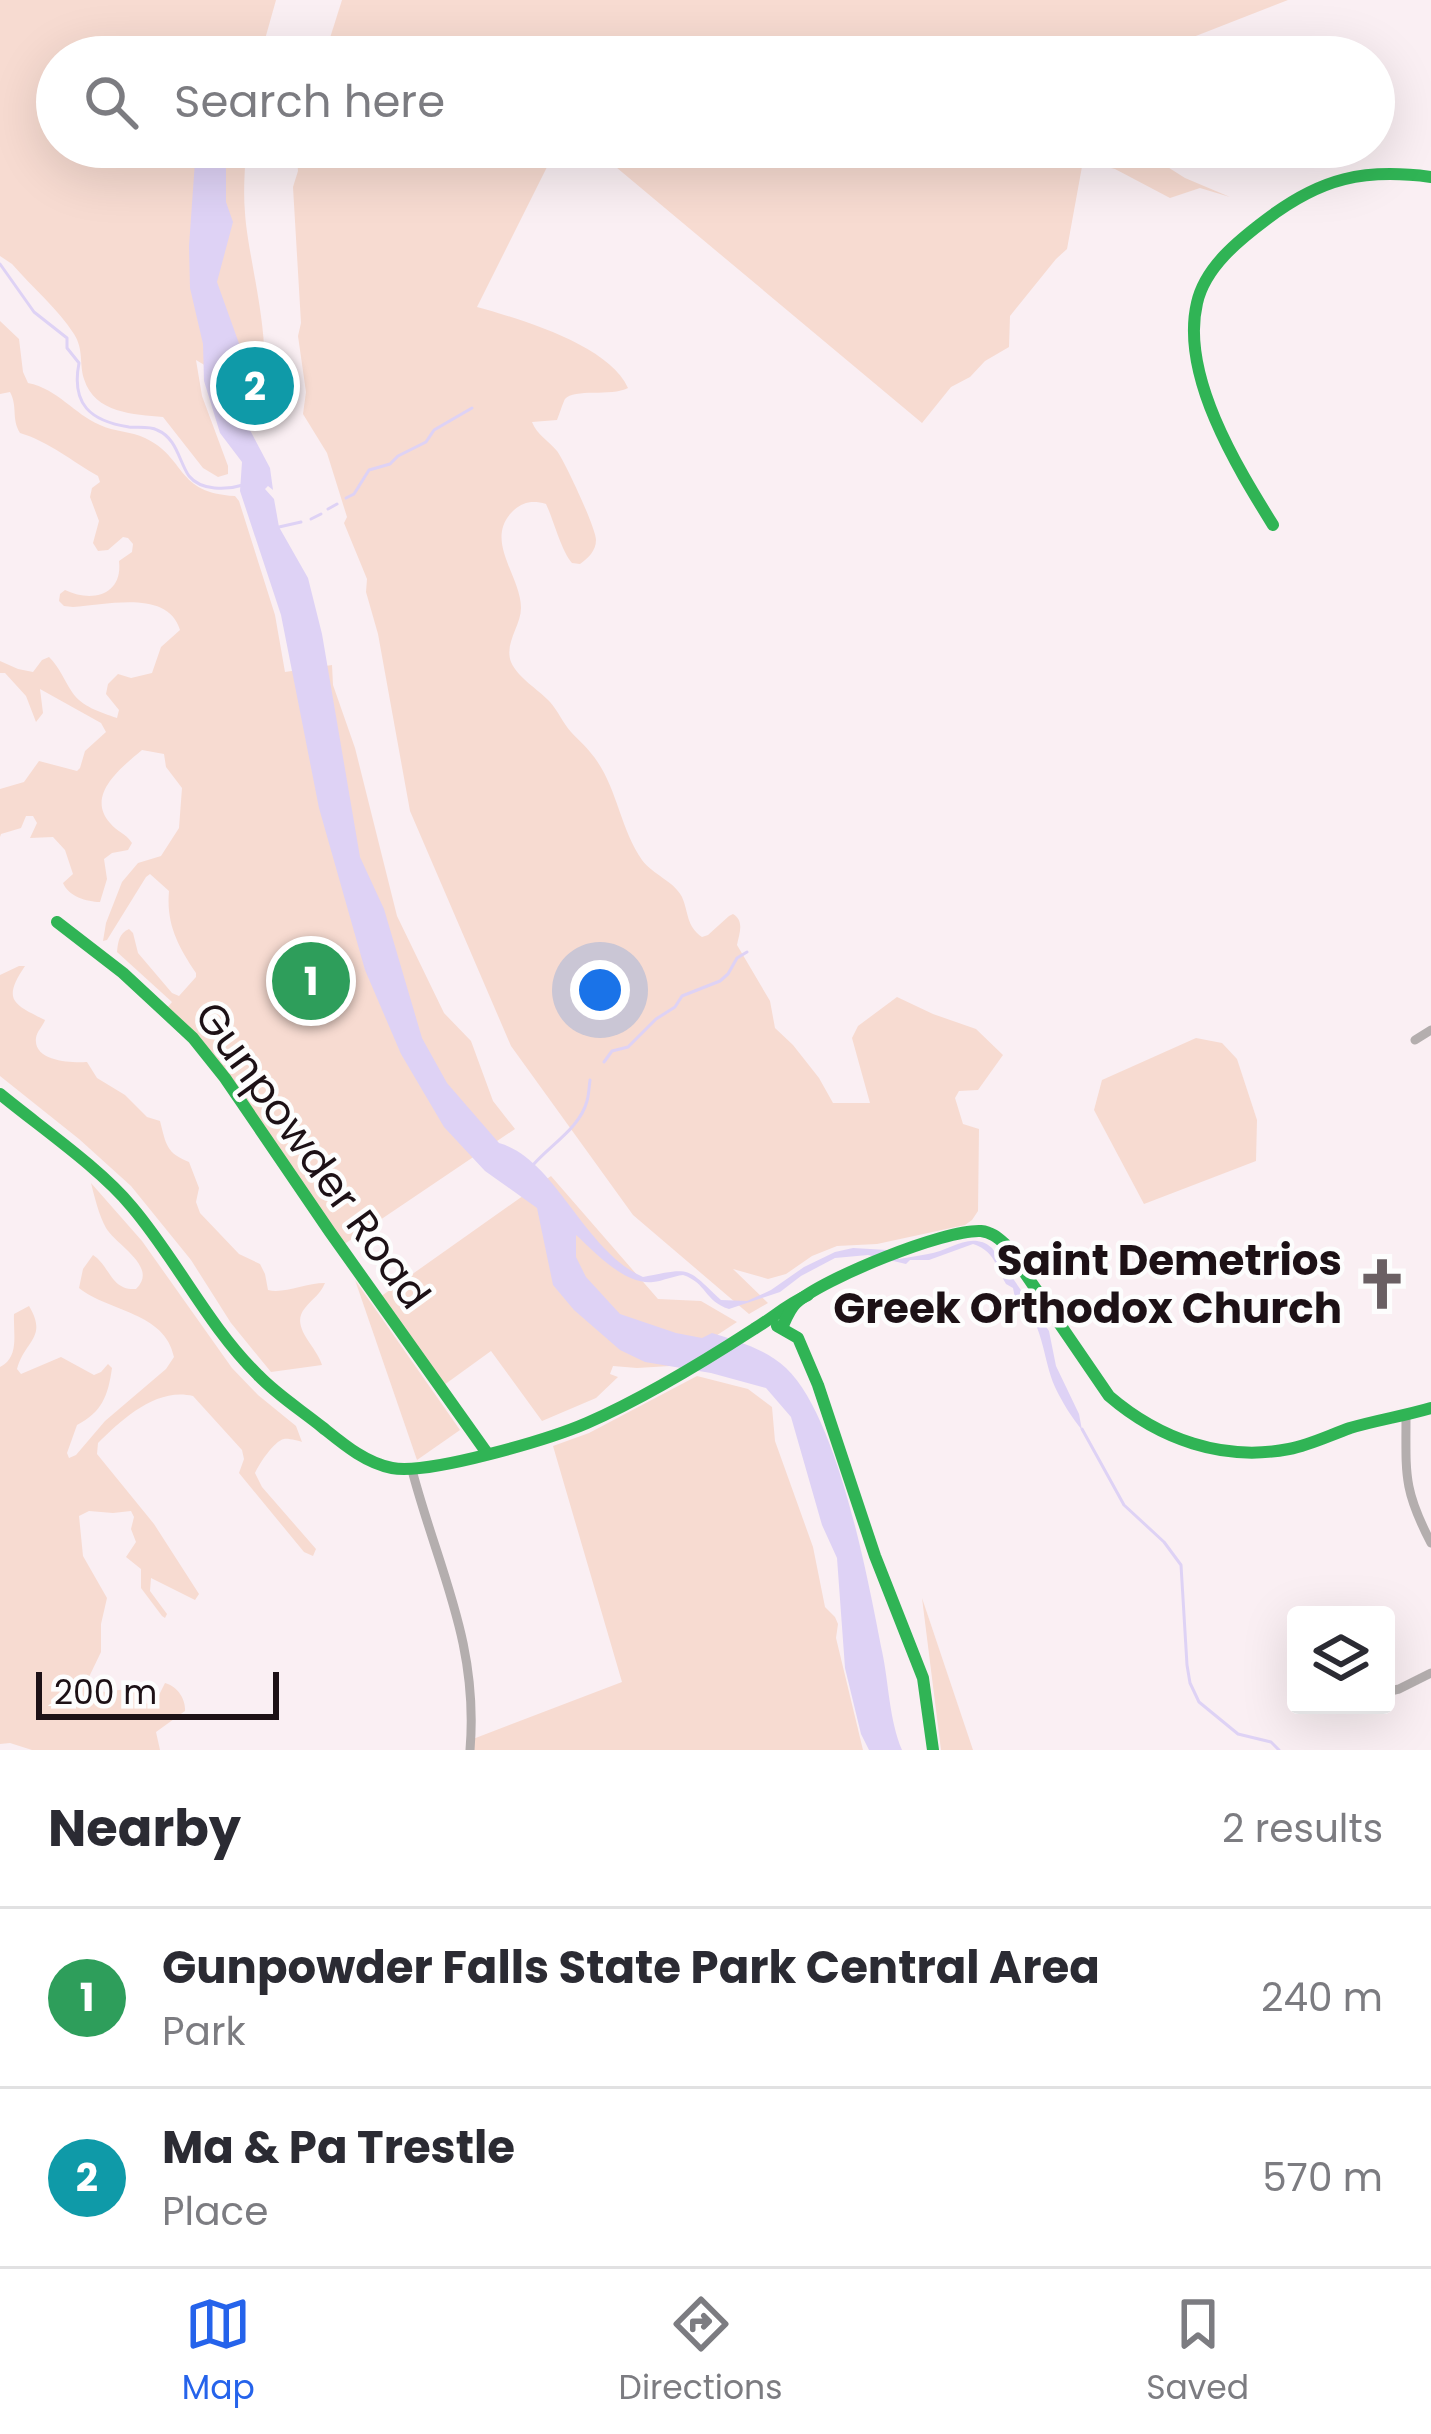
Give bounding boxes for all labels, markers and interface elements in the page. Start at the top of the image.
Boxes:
search box [36,36,1395,168]
icon: search [78,69,144,135]
text: Search here [174,70,445,133]
pin: 2 [216,341,294,431]
pin: 1 [272,936,350,1026]
your location [570,960,630,1020]
street label: Gunpowder Road [181,990,444,1321]
place label: Saint Demetrios Greek Orthodox Church [833,1231,1342,1338]
church icon: Saint Demetrios Greek Orthodox Church [1353,1255,1411,1313]
map controls [1287,1606,1395,1714]
button: layers [1287,1606,1395,1714]
scale bar [36,1666,279,1719]
text: 200 m [54,1669,157,1716]
text: Nearby [48,1792,241,1864]
text: 2 results [1222,1801,1383,1856]
text: Gunpowder Falls State Park Central Area [162,1936,1100,1999]
text: 1 [80,1970,94,2025]
text: 240 m [1261,1970,1383,2025]
text: Park [162,2004,246,2059]
text: Ma & Pa Trestle [162,2116,515,2179]
text: 2 [76,2150,98,2205]
text: 570 m [1262,2150,1383,2205]
text: Place [162,2184,268,2239]
tab: Map [182,2291,255,2413]
tab: Directions [619,2291,782,2413]
tab: Saved [1146,2291,1249,2413]

